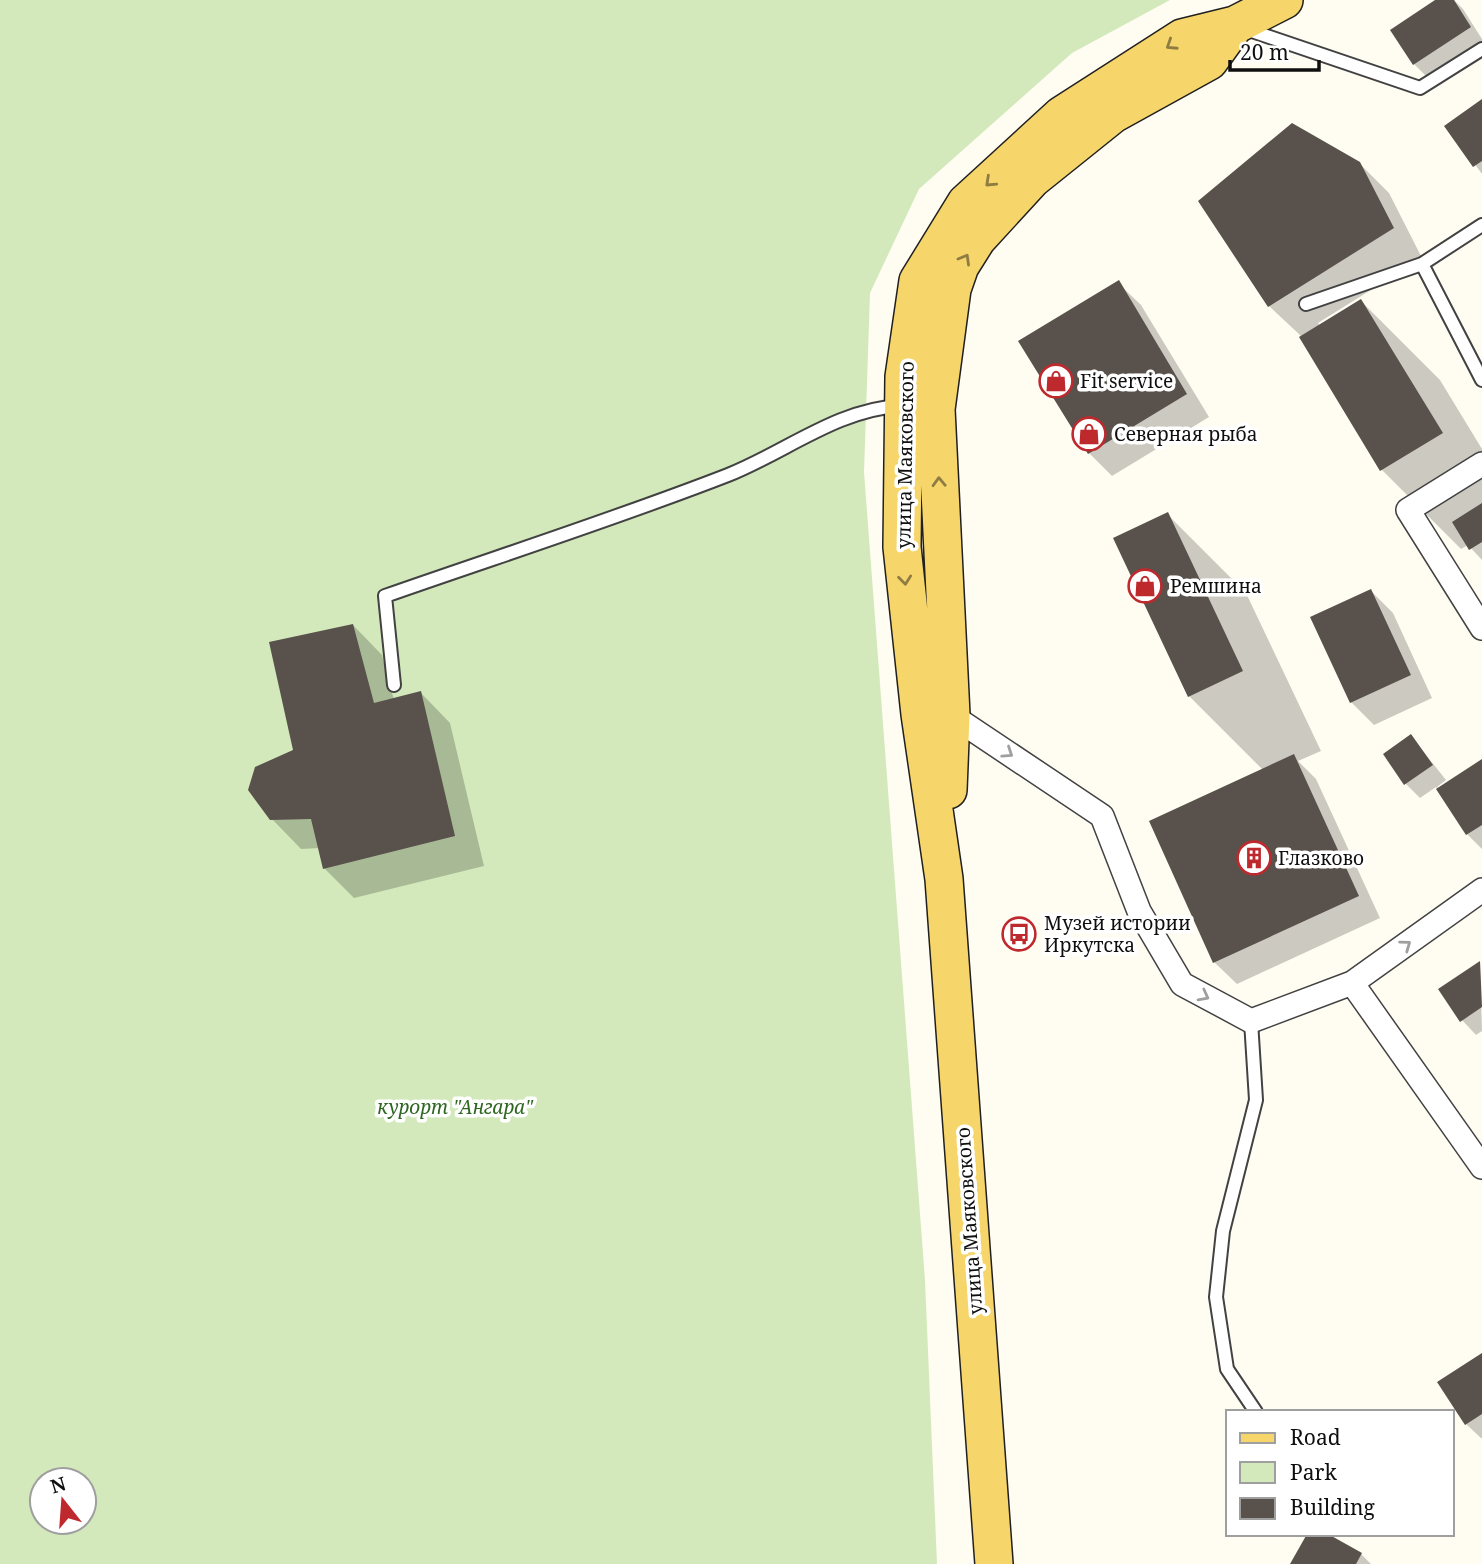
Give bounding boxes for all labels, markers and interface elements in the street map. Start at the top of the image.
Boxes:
scale bar [1230,28,1319,72]
one-way arrow [1165,37,1178,50]
text: 20 m [1240,38,1289,66]
one-way arrow [985,173,998,186]
one-way arrow [957,254,970,266]
street label: улица Маяковского [890,361,920,549]
shop icon: Fit service [1037,362,1075,400]
place label: Fit service [1080,368,1173,394]
shop icon: Северная рыба [1070,415,1108,453]
place label: Северная рыба [1114,421,1257,447]
one-way arrow [931,477,946,488]
shop icon: Ремшина [1126,567,1164,605]
place label: Ремшина [1170,573,1262,599]
one-way arrow [898,574,913,586]
one-way arrow [1000,745,1013,757]
building icon: Глазково [1235,839,1273,877]
place label: Глазково [1278,845,1364,871]
place label: Музей истории Иркутска [1044,910,1191,958]
bus stop icon: Музей истории Иркутска [1000,915,1038,953]
one-way arrow [1398,941,1411,953]
one-way arrow [1197,988,1209,1001]
park label: курорт "Ангара" [377,1094,534,1120]
street label: улица Маяковского [949,1126,989,1316]
legend [1226,1410,1454,1536]
text: Road [1290,1423,1341,1451]
text: Park [1290,1458,1337,1486]
north arrow [28,1466,98,1536]
text: N [47,1470,69,1499]
text: Building [1290,1493,1375,1521]

